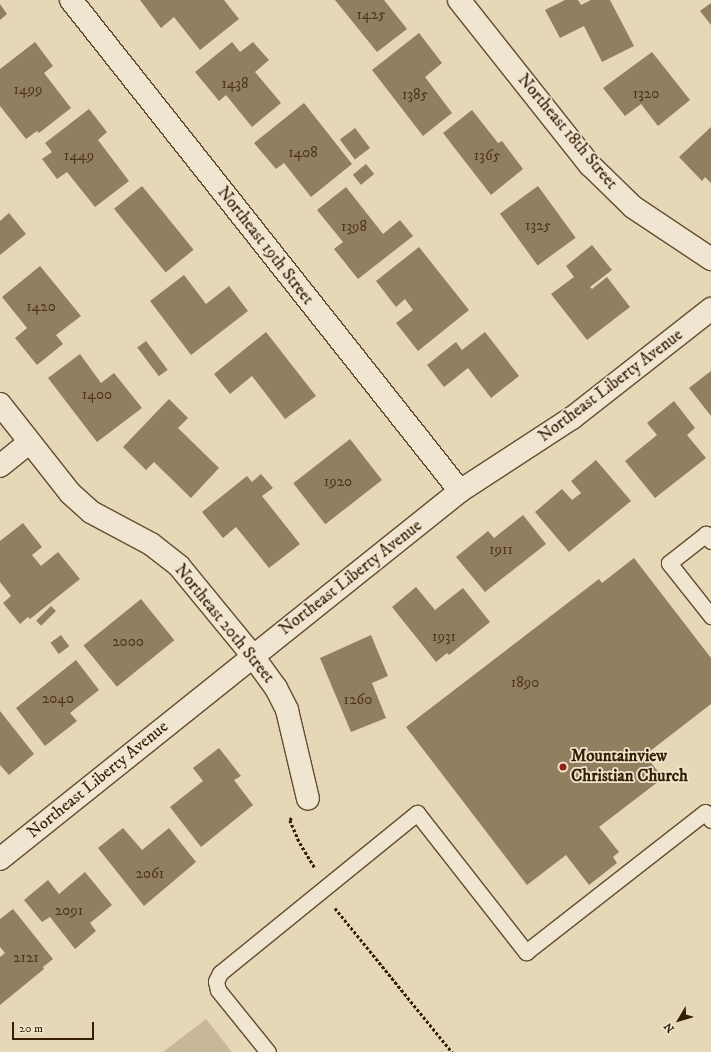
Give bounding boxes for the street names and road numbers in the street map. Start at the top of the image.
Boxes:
street label: Northeast 18th Street [513,70,621,194]
street label: Northeast 19th Street [213,183,317,309]
street label: Northeast Liberty Avenue [535,325,687,447]
street label: Northeast Liberty Avenue [276,516,426,640]
street label: Northeast 20th Street [170,560,278,688]
street label: Northeast Liberty Avenue [23,717,173,843]

